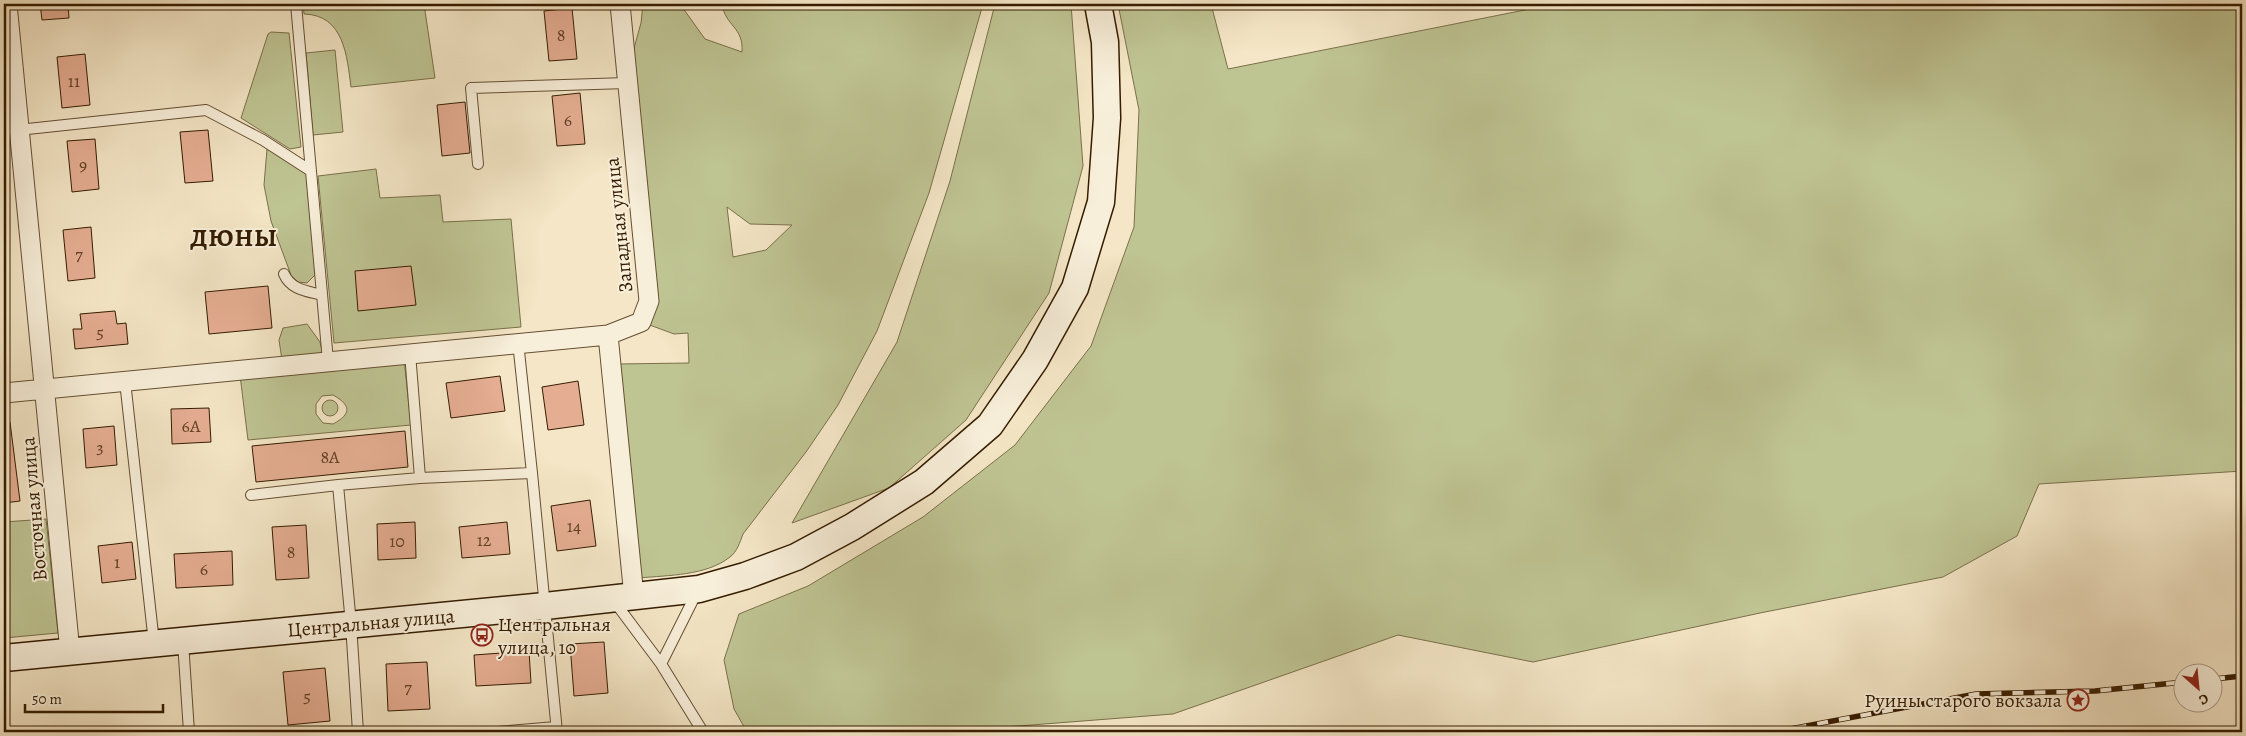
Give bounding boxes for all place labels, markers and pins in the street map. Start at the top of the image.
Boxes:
place label: Центральная улица, 10 [497,611,611,661]
bus stop icon: Центральная улица, 10 [470,623,494,647]
place label: Руины старого вокзала [1864,687,2063,714]
place icon: Руины старого вокзала [2066,688,2090,712]

